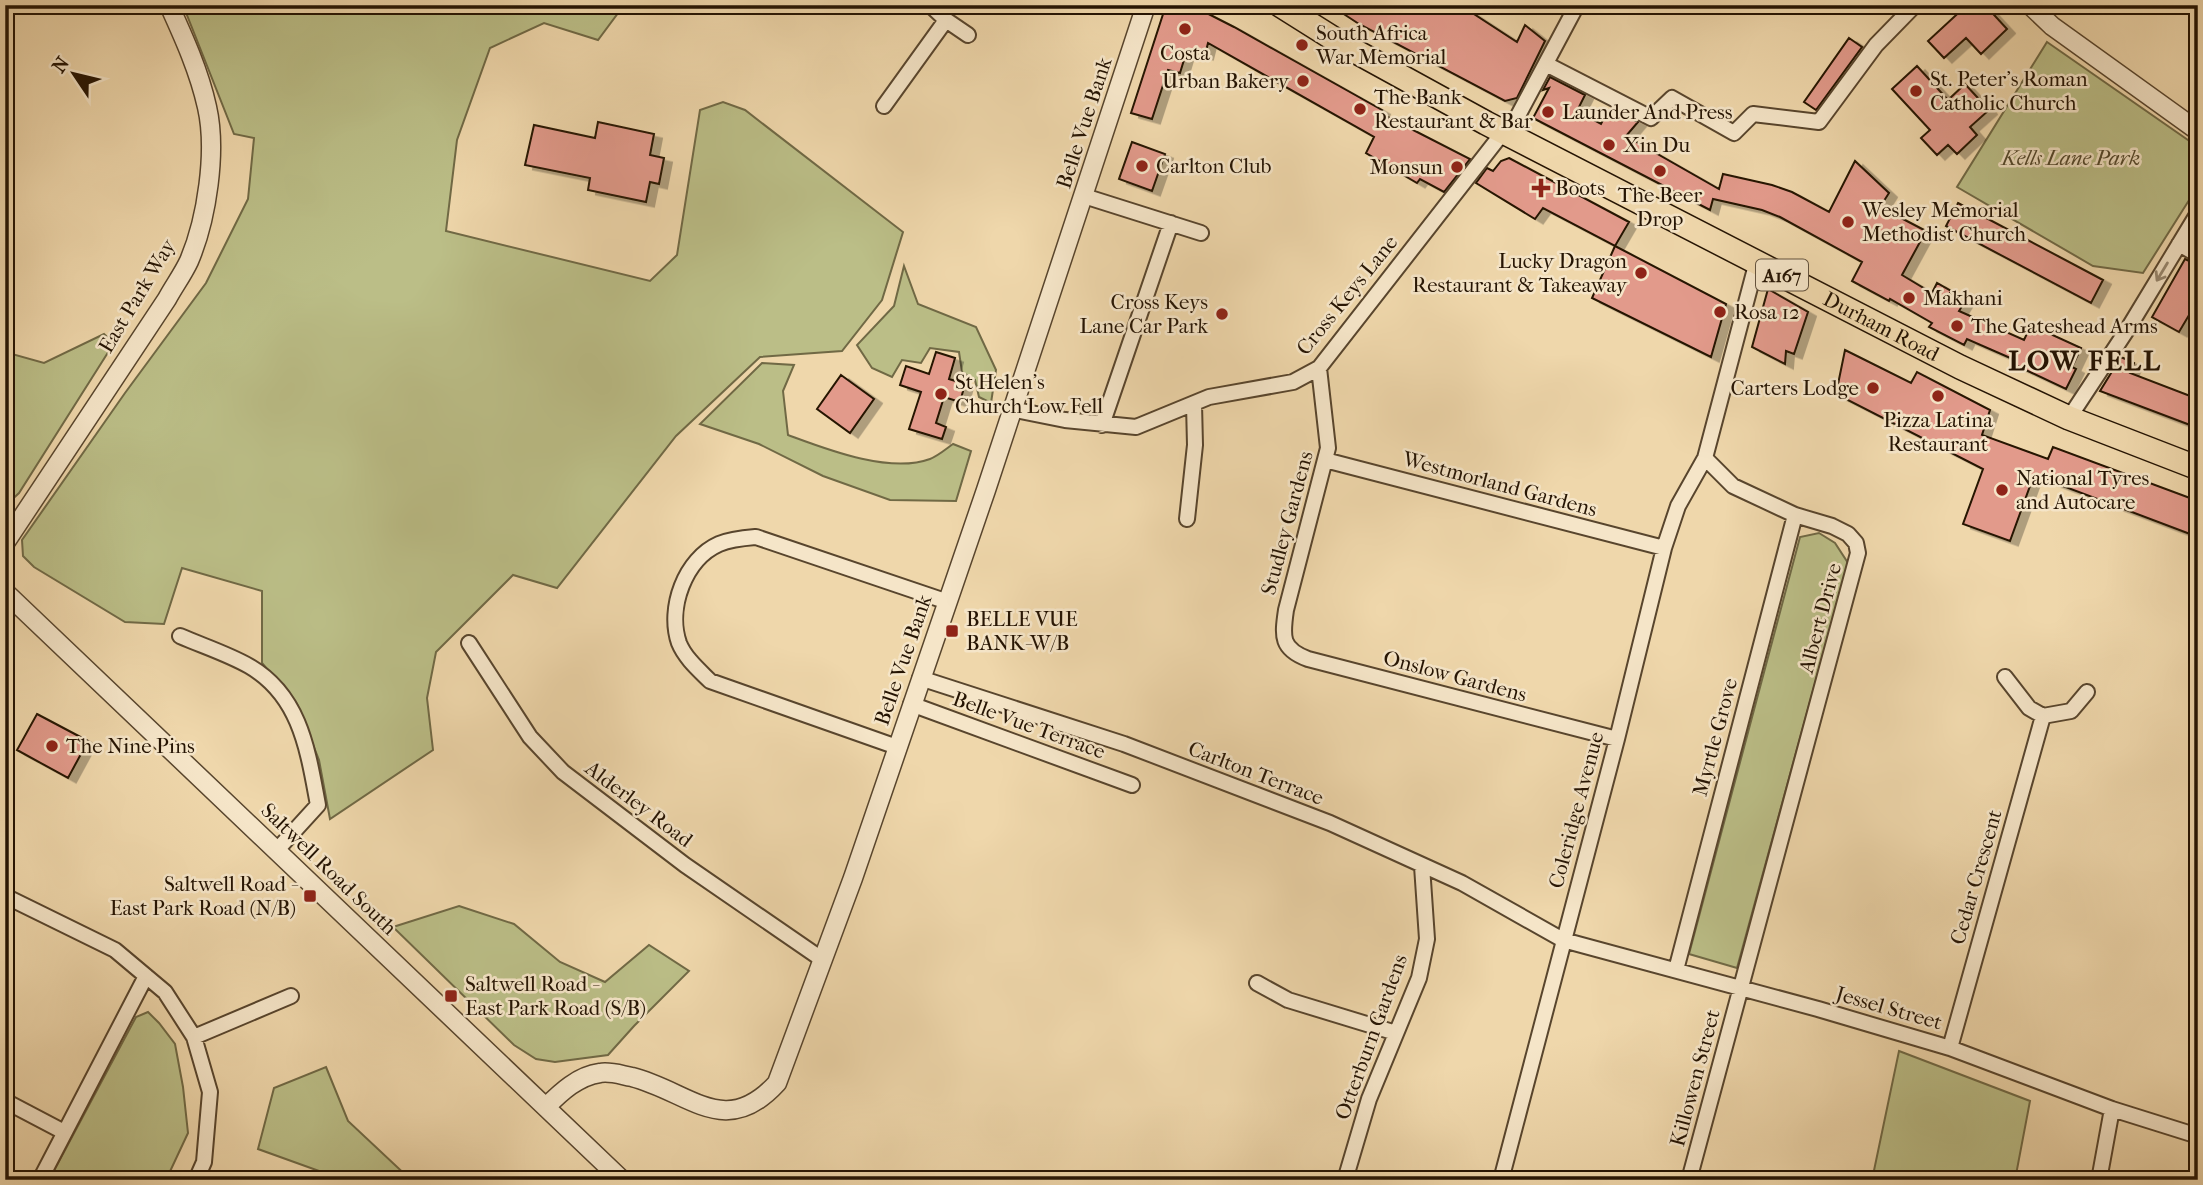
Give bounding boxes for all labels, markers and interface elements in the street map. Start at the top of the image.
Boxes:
marker: Costa [1177,21,1193,37]
place label: South Africa War Memorial [1315,21,1446,69]
marker: South Africa War Memorial [1294,37,1310,53]
north arrow [38,38,108,108]
place label: Costa [1160,41,1210,65]
text: N [48,52,74,77]
street label: Belle Vue Bank [1051,54,1117,192]
place label: St. Peter's Roman Catholic Church [1930,67,2088,115]
place label: Urban Bakery [1162,69,1290,93]
marker: Urban Bakery [1295,73,1311,89]
marker: St. Peter's Roman Catholic Church [1908,83,1924,99]
place label: The Bank Restaurant & Bar [1374,85,1533,133]
place label: Launder And Press [1562,100,1733,124]
marker: The Bank Restaurant & Bar [1352,101,1368,117]
marker: Launder And Press [1540,104,1556,120]
place label: Xin Du [1623,133,1690,157]
marker: Xin Du [1601,137,1617,153]
park label: Kells Lane Park [2000,146,2140,170]
place label: Carlton Club [1156,154,1272,178]
place label: Monsun [1370,155,1443,179]
marker: Carlton Club [1134,158,1150,174]
marker: Monsun [1449,159,1465,175]
marker: The Beer Drop [1652,163,1668,179]
place label: Boots [1555,176,1605,200]
marker: Boots [1533,180,1549,196]
place label: The Beer Drop [1618,183,1702,231]
place label: Wesley Memorial Methodist Church [1861,198,2026,246]
marker: Wesley Memorial Methodist Church [1840,214,1856,230]
street label: Cross Keys Lane [1291,230,1403,360]
street label: East Park Way [94,234,181,357]
place label: Lucky Dragon Restaurant & Takeaway [1412,249,1628,297]
road number: A167 [1756,260,1808,290]
one-way arrow [2155,261,2169,281]
marker: Lucky Dragon Restaurant & Takeaway [1633,265,1649,281]
place label: Makhani [1923,286,2003,310]
street label: Durham Road [1819,287,1944,366]
place label: Cross Keys Lane Car Park [1080,290,1208,338]
marker: Makhani [1901,290,1917,306]
place label: Rosa 12 [1734,300,1800,324]
marker: Rosa 12 [1712,304,1728,320]
marker: Cross Keys Lane Car Park [1214,306,1230,322]
place label: The Gateshead Arms [1971,314,2158,338]
marker: The Gateshead Arms [1949,318,1965,334]
district label: LOW FELL [2008,344,2162,377]
place label: St Helen's Church Low Fell [955,370,1103,418]
place label: Carters Lodge [1731,376,1859,400]
marker: Carters Lodge [1865,380,1881,396]
marker: St Helen's Church Low Fell [933,386,949,402]
marker: Pizza Latina Restaurant [1930,388,1946,404]
place label: Pizza Latina Restaurant [1883,408,1993,456]
street label: Westmorland Gardens [1399,446,1600,522]
street label: Studley Gardens [1256,448,1318,598]
place label: National Tyres and Autocare [2016,466,2150,514]
marker: National Tyres and Autocare [1994,482,2010,498]
street label: Albert Drive [1794,560,1846,677]
street label: Belle Vue Bank [869,591,937,728]
place label: BELLE VUE BANK-W/B [966,607,1078,655]
marker: BELLE VUE BANK-W/B [944,623,960,639]
street label: Onslow Gardens [1381,645,1530,707]
street label: Myrtle Grove [1688,675,1742,799]
street label: Belle Vue Terrace [950,686,1108,764]
street label: Coleridge Avenue [1544,729,1608,891]
place label: The Nine Pins [66,734,195,758]
street label: Carlton Terrace [1185,736,1327,810]
marker: The Nine Pins [44,738,60,754]
street label: Alderley Road [580,755,698,852]
street label: Saltwell Road South [256,798,402,940]
street label: Cedar Crescent [1945,806,2007,947]
place label: Saltwell Road - East Park Road (N/B) [110,872,299,920]
marker: Saltwell Road - East Park Road (N/B) [302,888,318,904]
street label: Otterburn Gardens [1330,951,1412,1123]
place label: Saltwell Road - East Park Road (S/B) [465,972,646,1020]
street label: Jessel Street [1831,981,1945,1035]
marker: Saltwell Road - East Park Road (S/B) [443,988,459,1004]
street label: Killowen Street [1665,1006,1725,1149]

